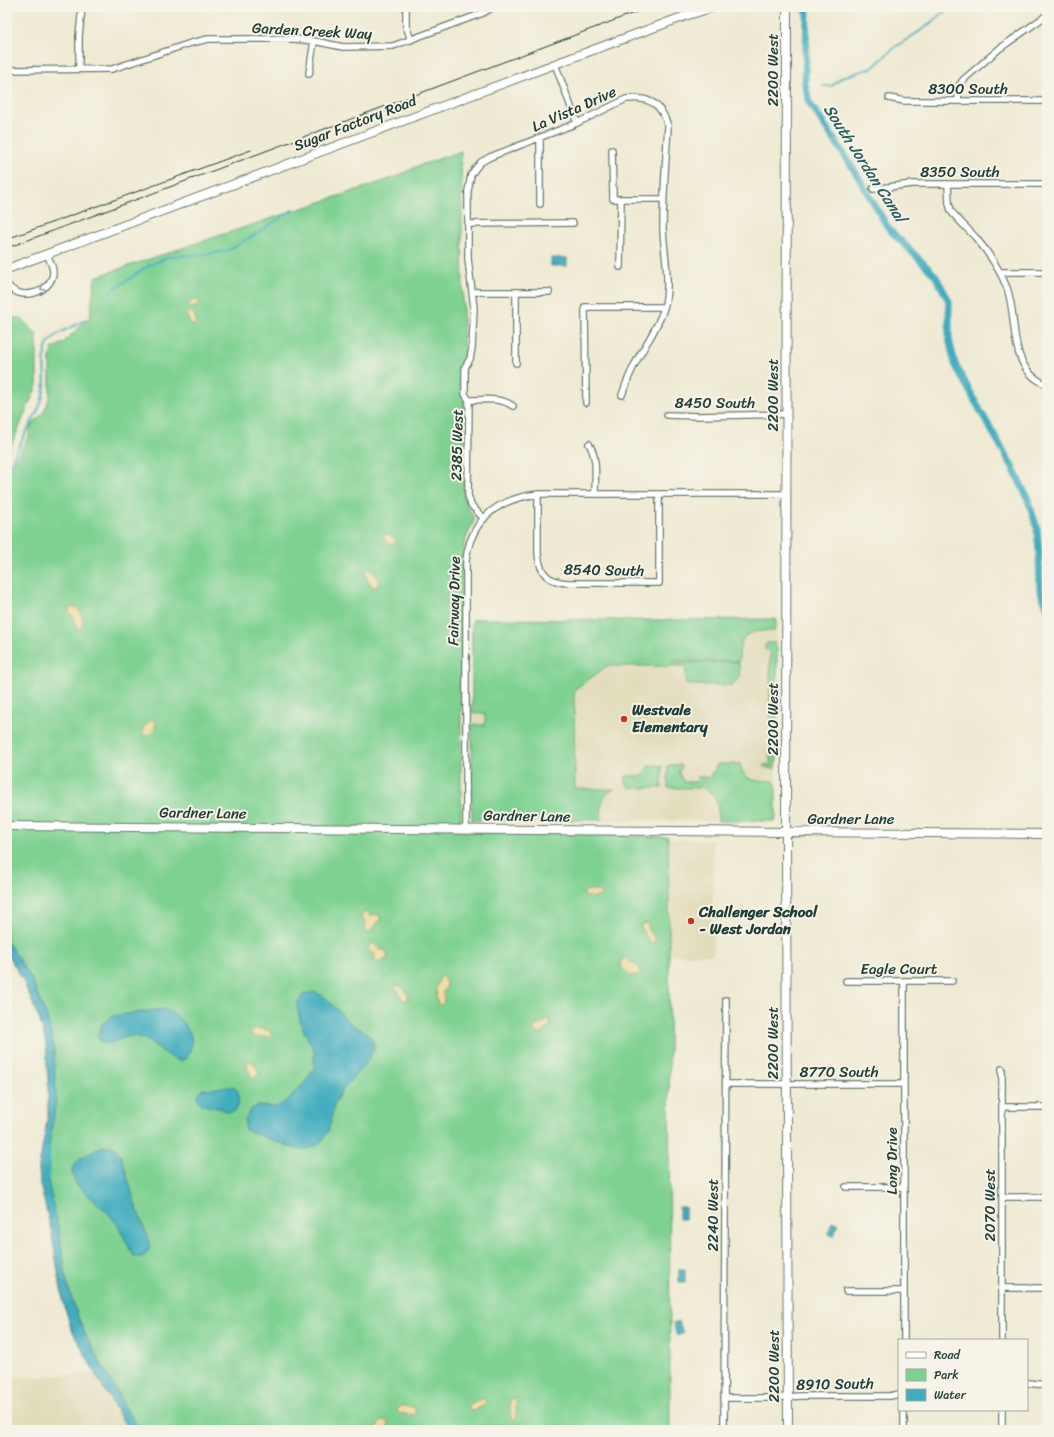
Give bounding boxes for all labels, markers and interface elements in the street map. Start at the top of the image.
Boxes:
street label: Garden Creek Way [251,15,373,47]
street label: 2200 West [760,33,786,106]
street label: 8300 South [928,76,1008,102]
street label: La Vista Drive [527,79,621,139]
street label: Sugar Factory Road [290,87,421,158]
water label: South Jordan Canal [816,98,916,231]
street label: 8350 South [920,159,1000,185]
one-way arrow [40,283,47,291]
street label: 2200 West [760,358,786,431]
street label: 8450 South [675,390,755,416]
street label: 2385 West [443,408,471,481]
street label: Fairway Drive [440,556,468,646]
street label: 8540 South [564,556,645,584]
street label: 2200 West [760,682,786,755]
place label: Westvale Elementary [632,697,708,740]
marker: Westvale Elementary [619,714,629,724]
street label: Gardner Lane [159,799,247,827]
street label: Gardner Lane [483,802,571,830]
street label: Gardner Lane [807,806,895,832]
place label: Challenger School - West Jordan [698,899,818,942]
marker: Challenger School - West Jordan [686,916,696,926]
street label: Eagle Court [861,956,938,982]
street label: 2200 West [760,1006,786,1079]
street label: 8770 South [799,1059,879,1085]
street label: Long Drive [879,1127,905,1195]
street label: 2070 West [977,1168,1003,1241]
street label: 2240 West [700,1178,726,1251]
street label: 2200 West [761,1329,787,1402]
legend [898,1339,1028,1411]
text: Road [934,1344,961,1366]
text: Park [934,1364,959,1386]
street label: 8910 South [796,1370,874,1398]
text: Water [934,1384,967,1406]

